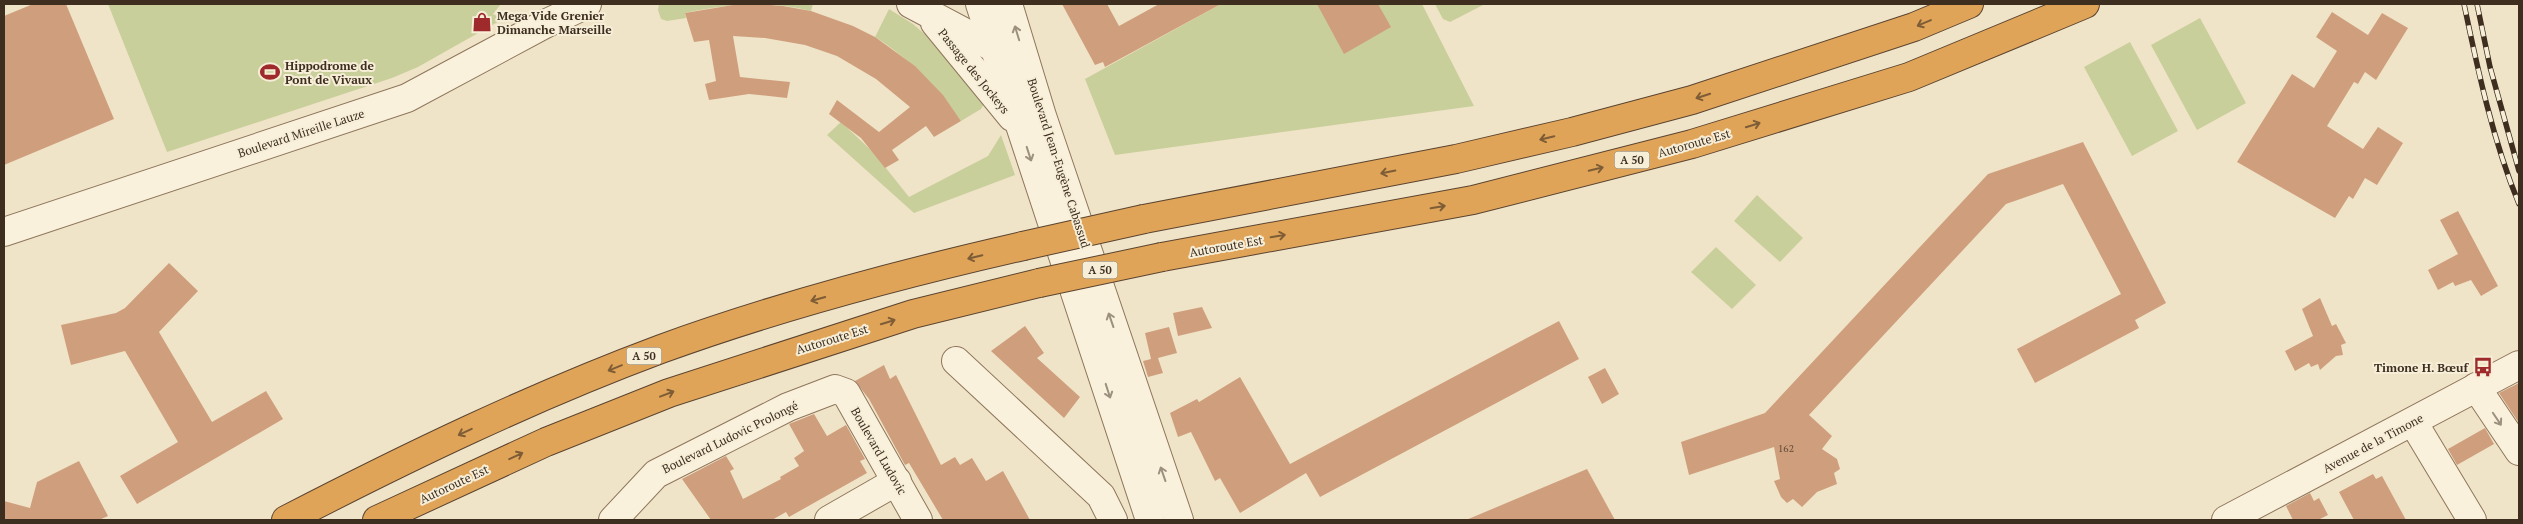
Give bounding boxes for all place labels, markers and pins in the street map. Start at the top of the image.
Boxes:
place label: Mega Vide Grenier Dimanche Marseille [497,8,612,37]
shop icon: Mega Vide Grenier Dimanche Marseille [471,11,493,33]
place label: Hippodrome de Pont de Vivaux [285,58,374,87]
sports icon: Hippodrome de Pont de Vivaux [259,61,281,83]
bus stop icon: Timone H. Bœuf [2472,356,2494,378]
place label: Timone H. Bœuf [2374,360,2470,375]

